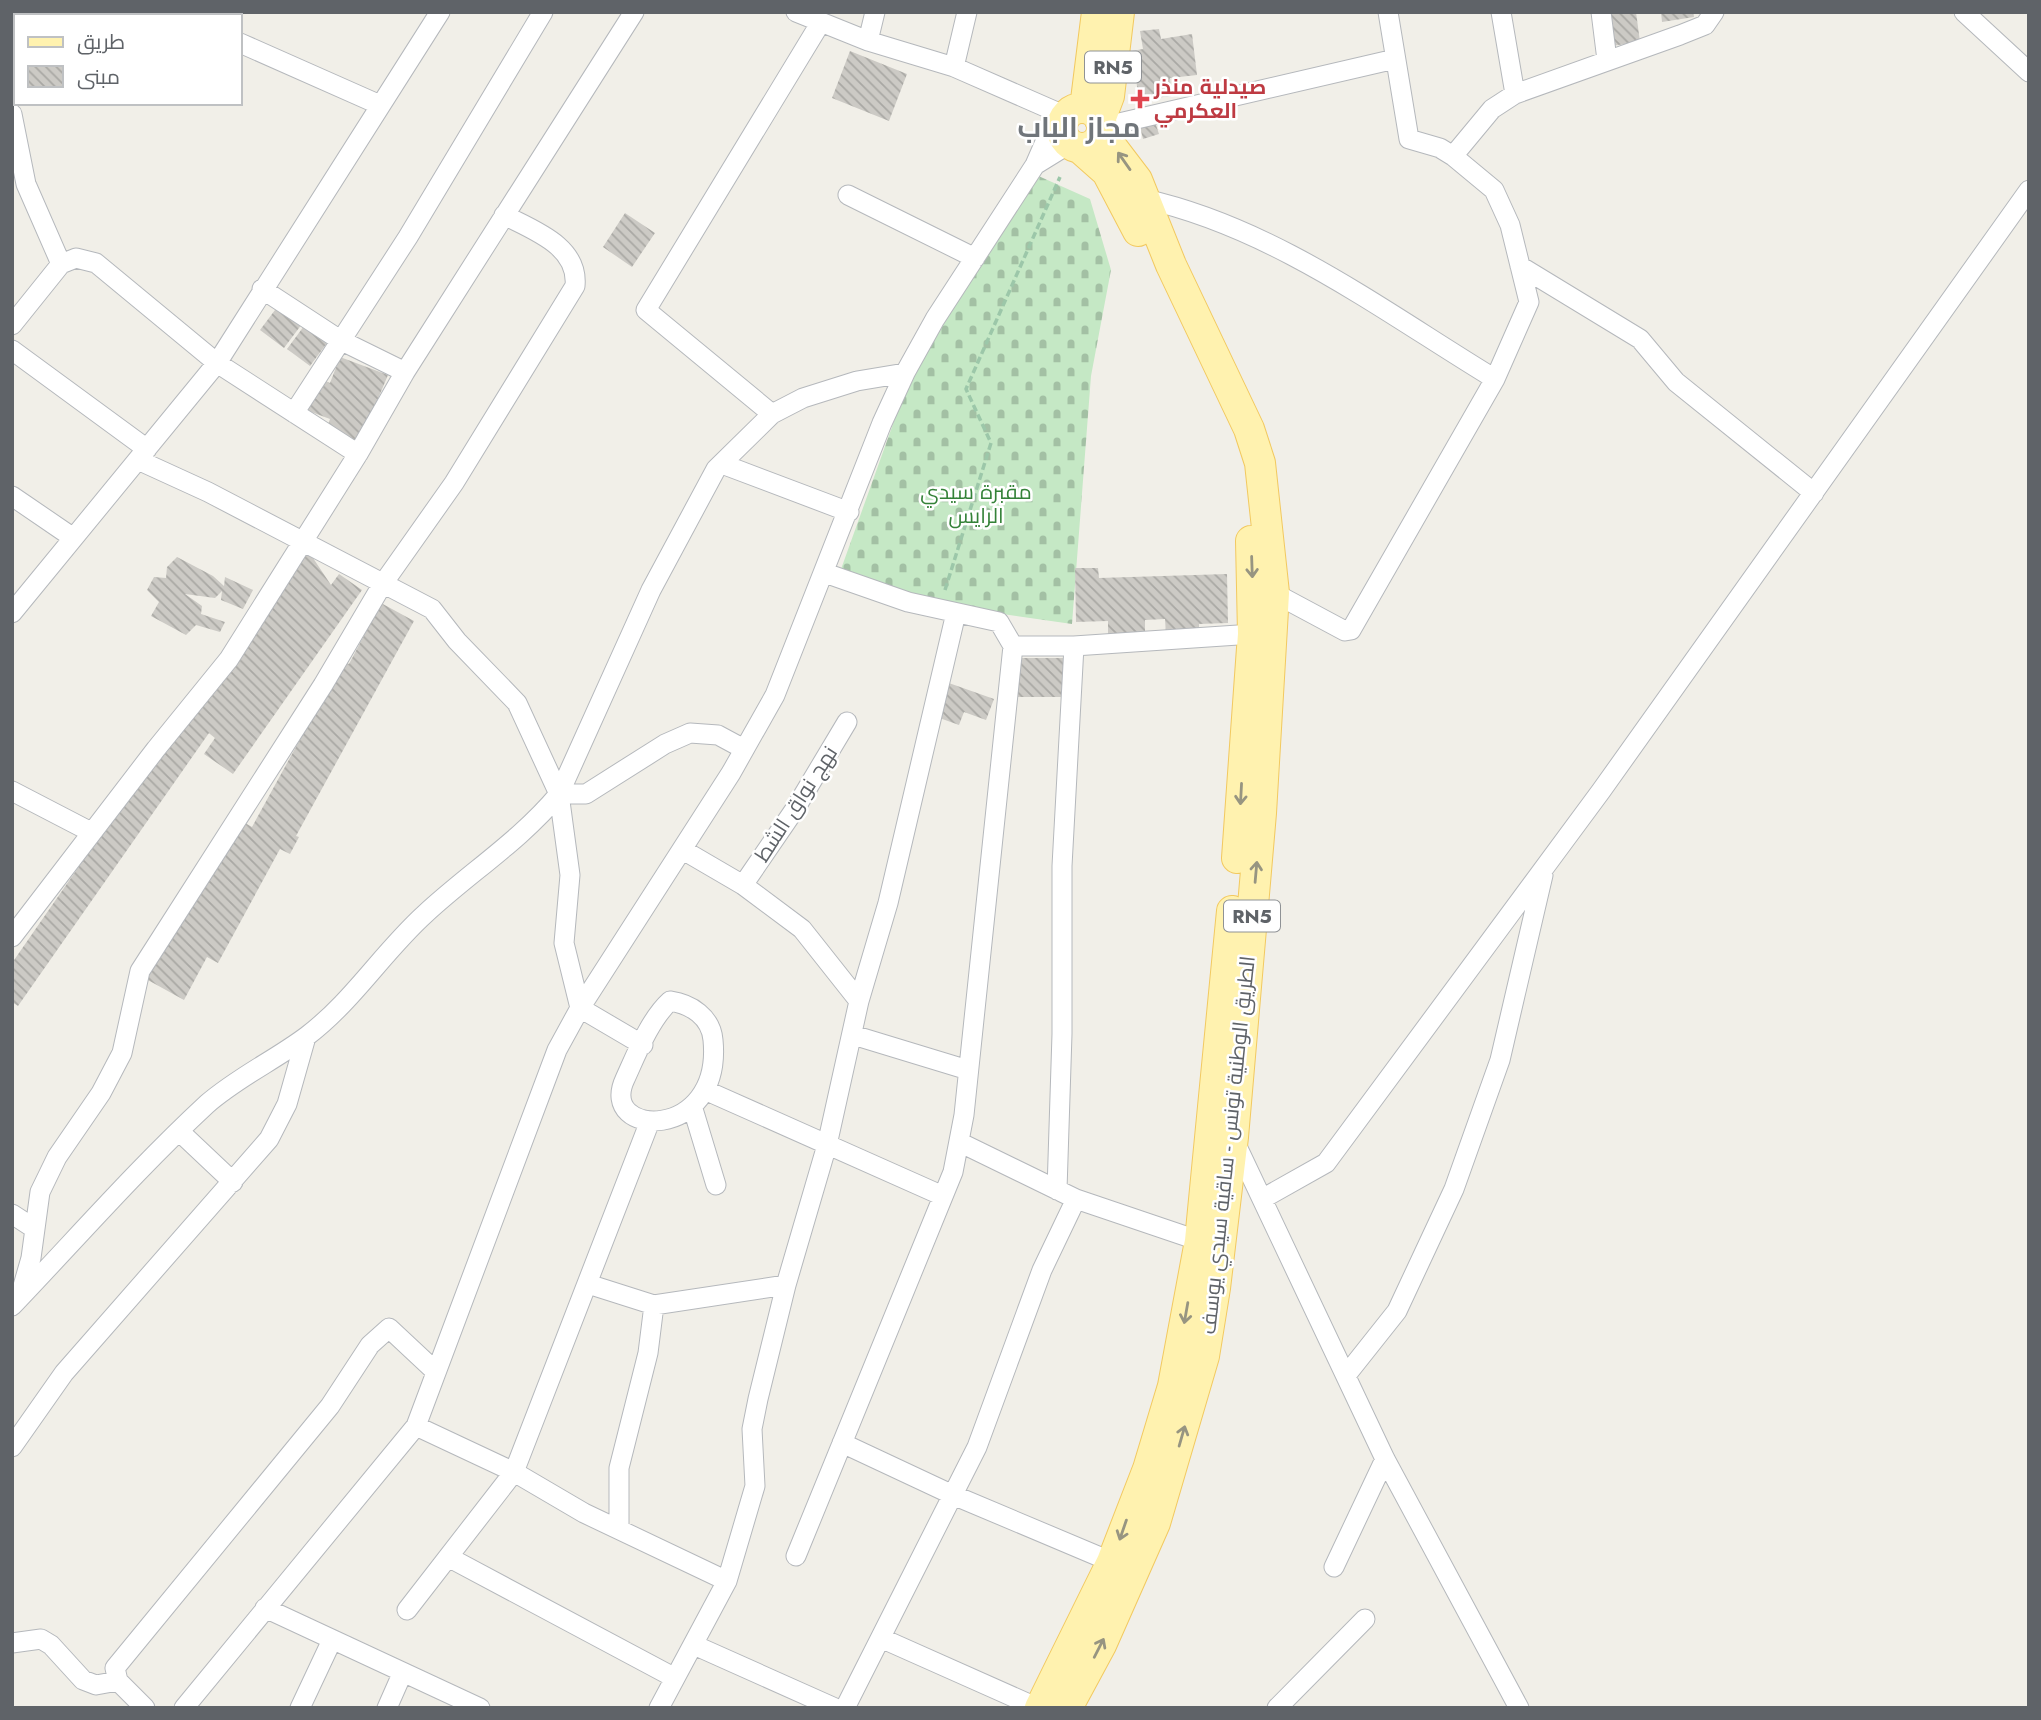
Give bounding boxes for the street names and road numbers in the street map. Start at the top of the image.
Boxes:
road number: RN5 [1085,52,1141,82]
street label: نهج نواق الشط [747,740,845,868]
road number: RN5 [1224,900,1280,932]
street label: الطريق الوطنية تونس - ساقية سيدي يوسف [1193,954,1264,1336]

